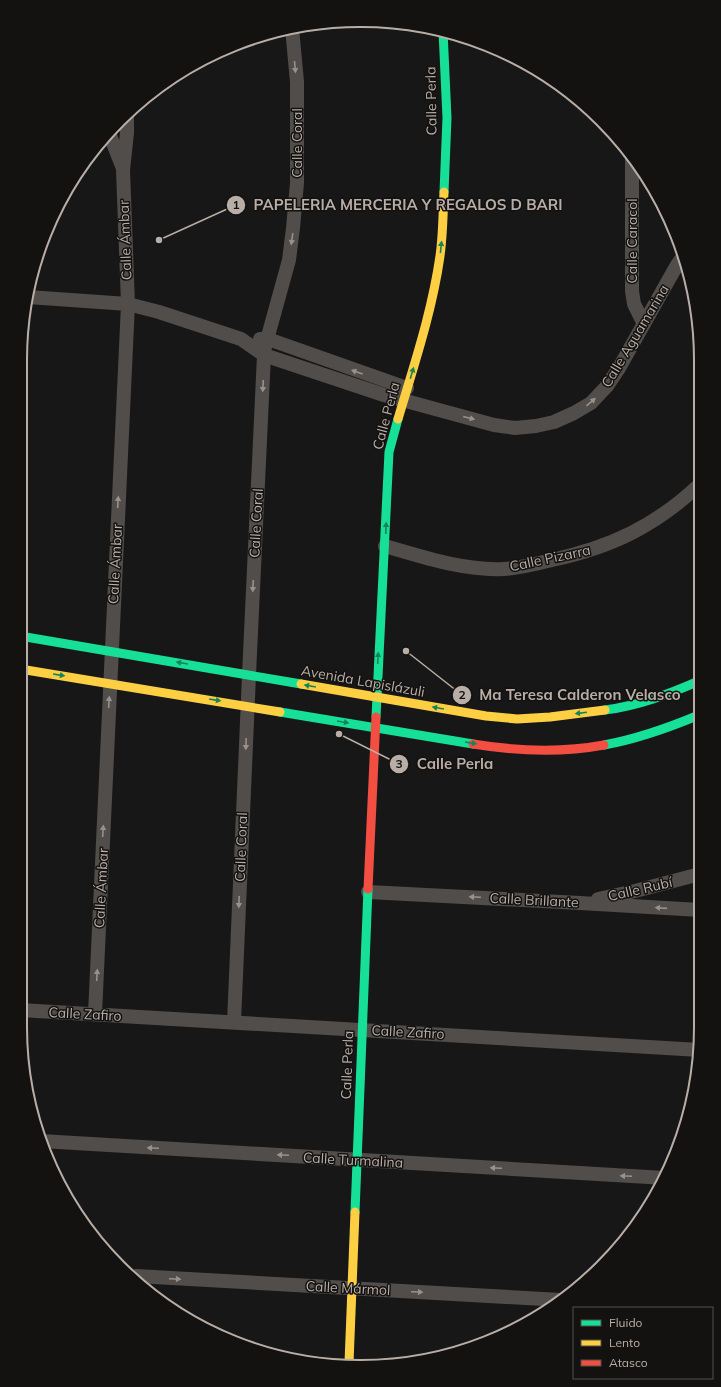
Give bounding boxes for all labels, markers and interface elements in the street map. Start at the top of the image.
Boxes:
one-way arrow [292,61,299,73]
street label: Calle Perla [421,66,441,136]
street label: Calle Coral [288,108,306,178]
callout: PAPELERIA MERCERIA Y REGALOS D BARI [226,191,571,218]
text: PAPELERIA MERCERIA Y REGALOS D BARI [254,195,562,214]
text: 1 [232,197,240,212]
street label: Calle Ámbar [115,199,135,280]
street label: Calle Caracol [623,199,641,283]
one-way arrow [289,233,295,245]
one-way arrow [437,241,444,253]
street label: Calle Aguamarina [597,281,673,391]
one-way arrow [409,367,415,379]
one-way arrow [351,368,363,374]
one-way arrow [259,380,266,392]
street label: Calle Perla [368,380,404,452]
one-way arrow [586,397,597,406]
one-way arrow [463,415,475,421]
street label: Calle Coral [245,488,267,558]
one-way arrow [115,495,121,508]
one-way arrow [383,521,389,534]
street label: Calle Ámbar [104,523,126,604]
street label: Calle Pizarra [508,541,592,575]
one-way arrow [250,580,256,593]
one-way arrow [375,652,382,664]
one-way arrow [176,660,188,666]
street label: Avenida Lapislázuli [300,661,426,701]
one-way arrow [53,672,65,678]
callout: Ma Teresa Calderon Velasco [452,681,689,708]
one-way arrow [304,682,316,688]
text: Ma Teresa Calderon Velasco [479,685,681,704]
text: 2 [458,687,466,702]
one-way arrow [106,695,112,708]
one-way arrow [209,697,221,703]
one-way arrow [432,705,444,711]
one-way arrow [575,710,587,716]
one-way arrow [337,719,349,725]
one-way arrow [242,738,249,750]
one-way arrow [465,740,477,746]
callout: Calle Perla [389,751,501,778]
text: Calle Perla [417,754,493,773]
text: 3 [395,756,403,771]
street label: Calle Coral [231,812,251,882]
one-way arrow [100,824,106,837]
street label: Calle Ámbar [90,847,112,928]
street label: Calle Rubí [606,873,674,905]
street label: Calle Brillante [489,889,579,911]
one-way arrow [469,894,481,901]
one-way arrow [236,896,242,909]
one-way arrow [655,904,667,911]
one-way arrow [93,969,100,981]
street label: Calle Zafiro [48,1003,122,1025]
street label: Calle Zafiro [371,1021,445,1043]
street label: Calle Perla [337,1030,357,1100]
one-way arrow [147,1144,159,1151]
street label: Calle Turmalina [302,1148,404,1172]
one-way arrow [277,1152,289,1159]
one-way arrow [490,1165,502,1172]
one-way arrow [619,1173,632,1179]
one-way arrow [169,1275,181,1282]
street label: Calle Mármol [305,1277,391,1299]
one-way arrow [410,1289,423,1296]
legend [573,1307,713,1379]
text: Fluido [609,1315,643,1330]
text: Lento [609,1335,640,1350]
text: Atasco [609,1355,648,1370]

